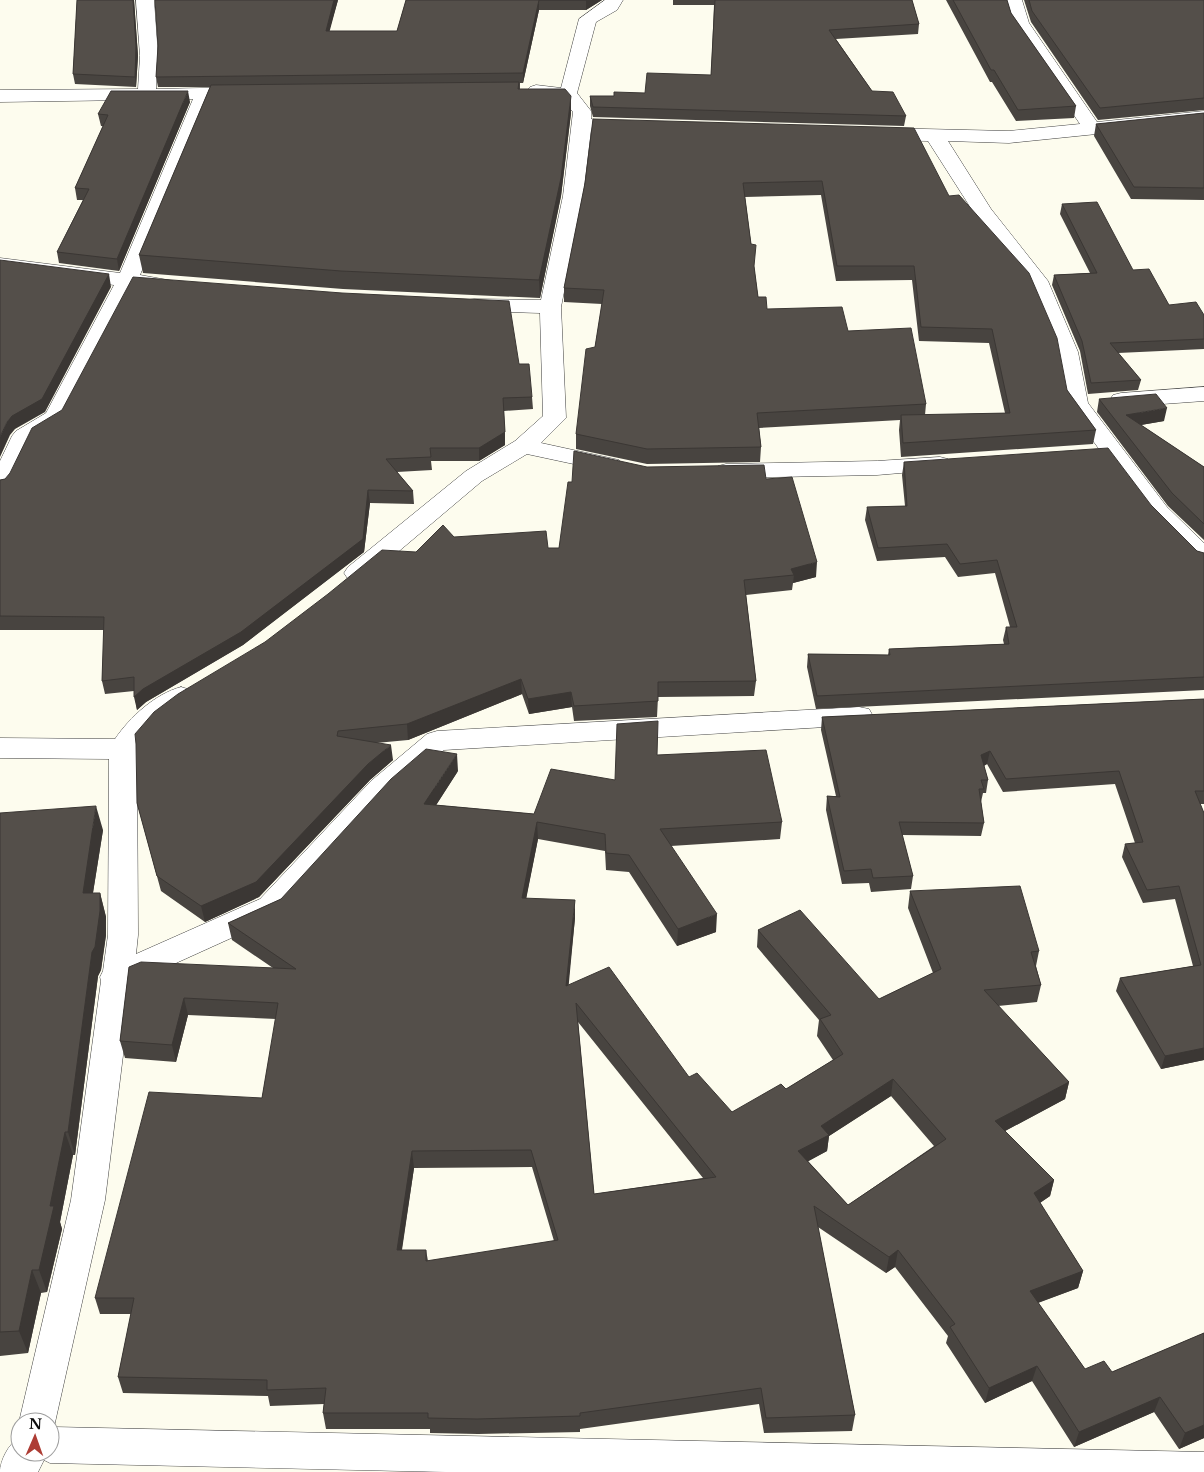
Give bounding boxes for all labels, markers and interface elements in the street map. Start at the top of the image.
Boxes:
north arrow [10,1412,60,1462]
text: N [29,1415,42,1433]

